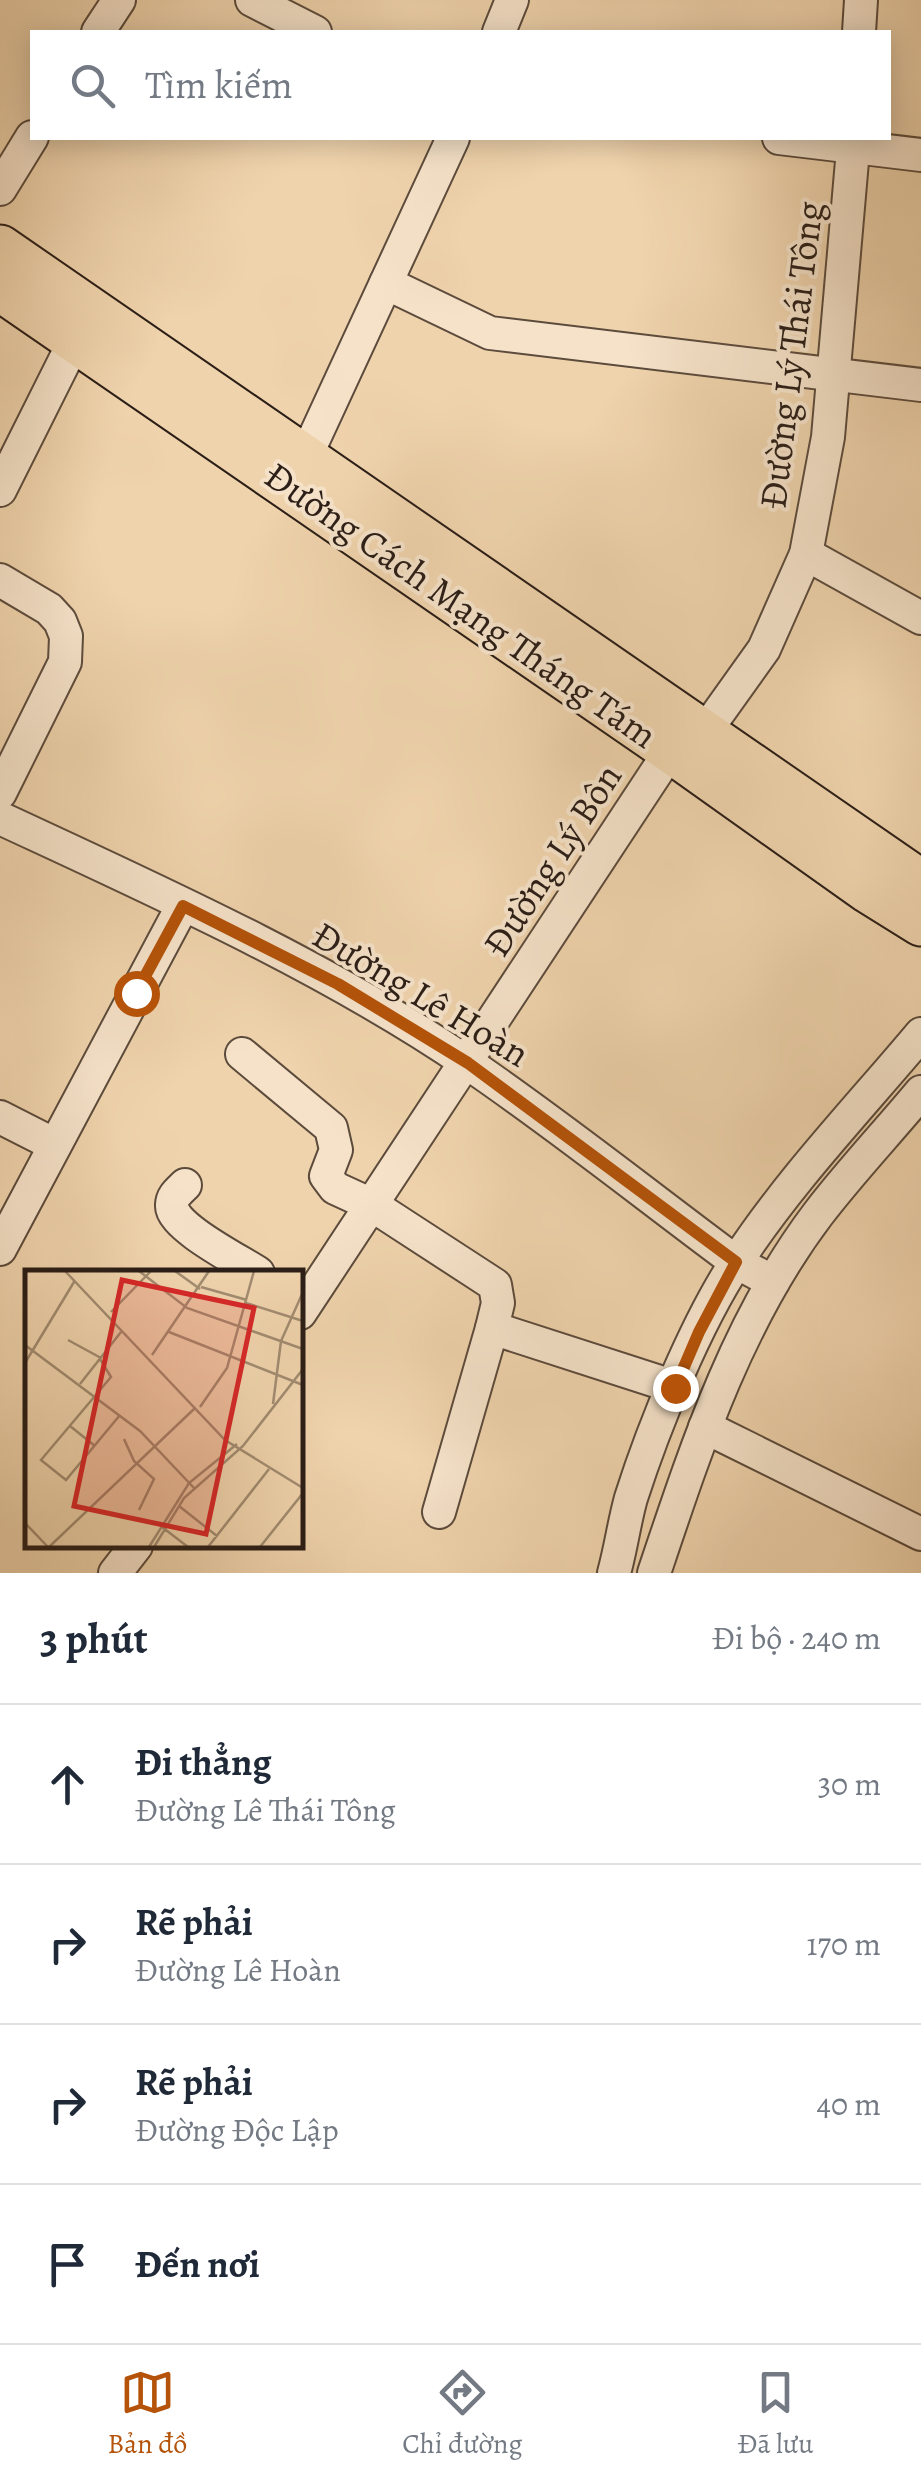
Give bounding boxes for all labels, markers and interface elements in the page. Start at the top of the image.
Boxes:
search box [30,30,891,140]
icon: search [65,58,120,113]
text: Tìm kiếm [145,59,293,111]
street label: Đường Lý Thái Tông [746,198,836,512]
street label: Đường Cách Mạng Tháng Tám [254,449,668,761]
street label: Đường Lý Bôn [470,753,634,967]
street label: Đường Lê Hoàn [303,909,539,1079]
route start [114,971,160,1017]
inset map [25,1270,302,1548]
route end [653,1366,699,1412]
text: 3 phút [40,1610,148,1667]
text: Đi bộ · 240 m [712,1616,881,1660]
text: Đi thẳng [135,1736,272,1788]
icon: ahead [40,1757,95,1812]
text: 30 m [818,1762,881,1806]
text: Đường Lê Thái Tông [135,1788,396,1832]
text: Rẽ phải [135,1896,253,1948]
icon: right [40,1917,95,1972]
text: 170 m [807,1922,881,1966]
text: Đường Lê Hoàn [135,1948,341,1992]
text: Rẽ phải [135,2056,253,2108]
icon: right [40,2077,95,2132]
text: 40 m [816,2082,881,2126]
text: Đường Độc Lập [135,2108,339,2152]
icon: arrive [40,2237,95,2292]
text: Đến nơi [135,2238,260,2290]
tab: Bản đồ [108,2365,187,2463]
tab: Chỉ đường [402,2365,522,2463]
tab: Đã lưu [737,2365,813,2463]

